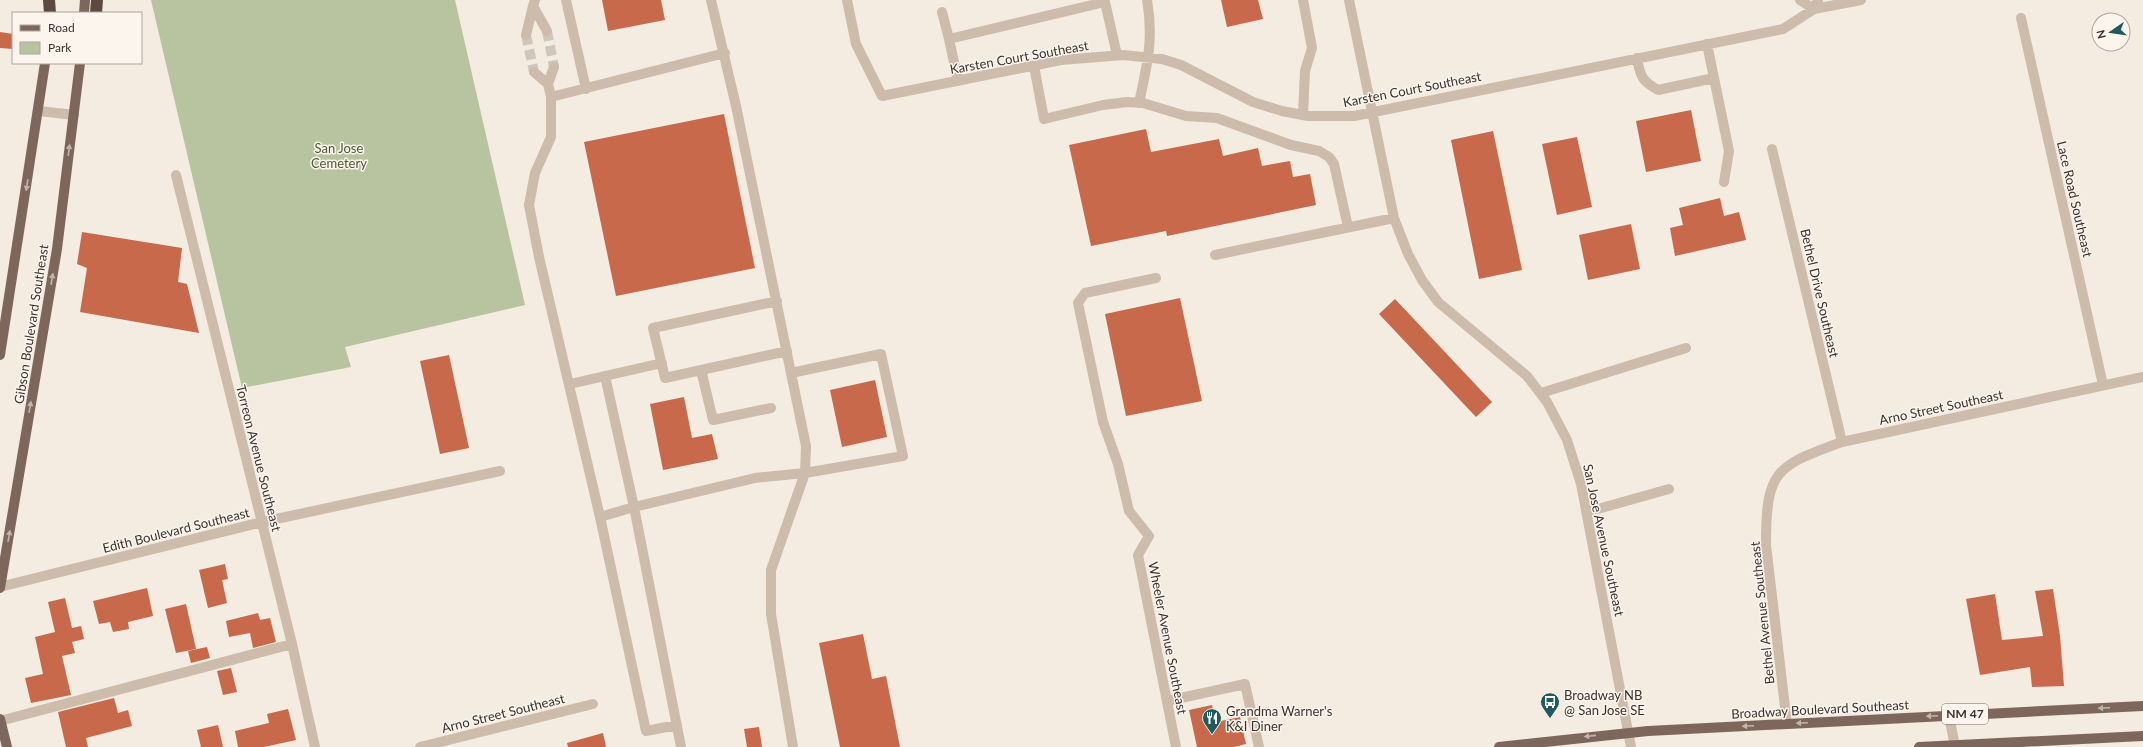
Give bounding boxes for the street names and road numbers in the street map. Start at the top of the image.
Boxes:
street label: Karsten Court Southeast [948,37,1090,77]
street label: Karsten Court Southeast [1342,68,1483,110]
street label: Lace Road Southeast [2054,139,2096,259]
street label: Bethel Drive Southeast [1797,227,1843,359]
street label: Gibson Boulevard Southeast [10,243,52,405]
street label: Torreon Avenue Southeast [233,383,285,533]
street label: Arno Street Southeast [1878,386,2005,428]
street label: San Jose Avenue Southeast [1580,462,1628,618]
street label: Edith Boulevard Southeast [101,504,251,556]
street label: Bethel Avenue Southeast [1747,541,1777,685]
street label: Wheeler Avenue Southeast [1145,560,1191,716]
street label: Arno Street Southeast [440,690,566,736]
street label: Broadway Boulevard Southeast [1731,696,1910,722]
road number: NM 47 [1942,704,1988,724]

